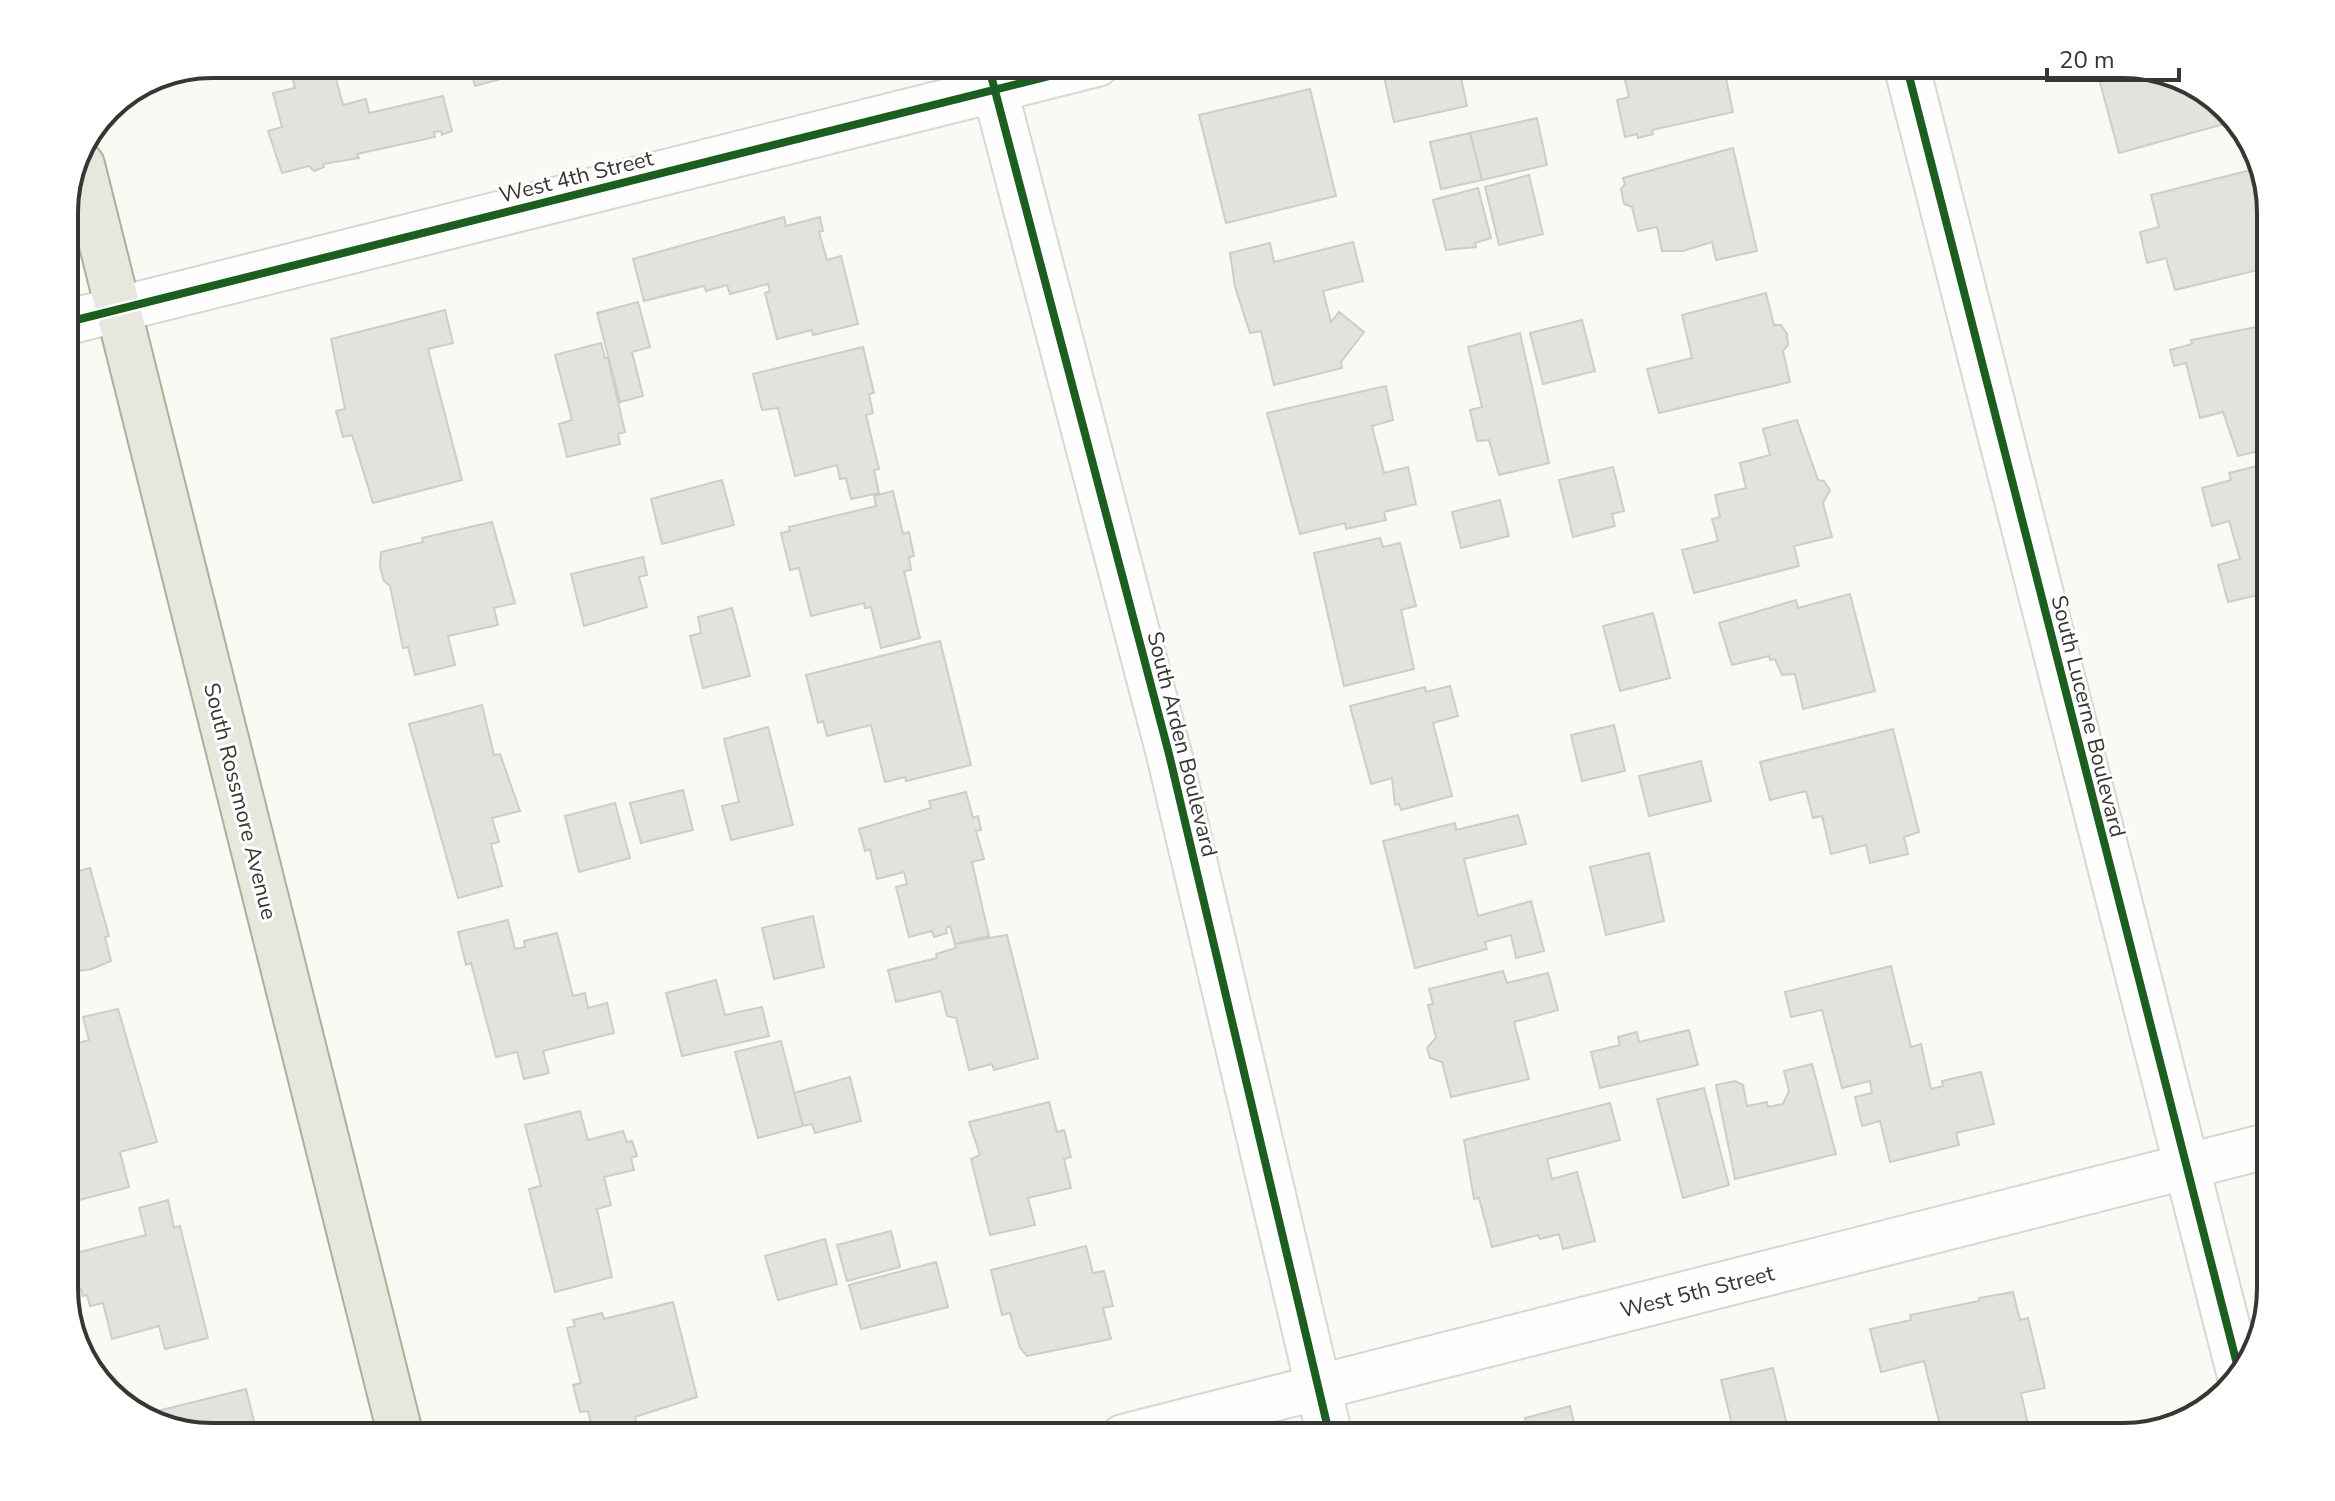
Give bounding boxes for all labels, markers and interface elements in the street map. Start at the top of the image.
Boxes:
scale bar [2047,32,2179,82]
text: 20 m [2059,44,2115,76]
street label: West 4th Street [496,143,657,211]
street label: South Lucerne Boulevard [2043,592,2133,840]
street label: South Arden Boulevard [1140,628,1225,860]
street label: South Rossmore Avenue [196,680,284,923]
street label: West 5th Street [1617,1258,1778,1326]

